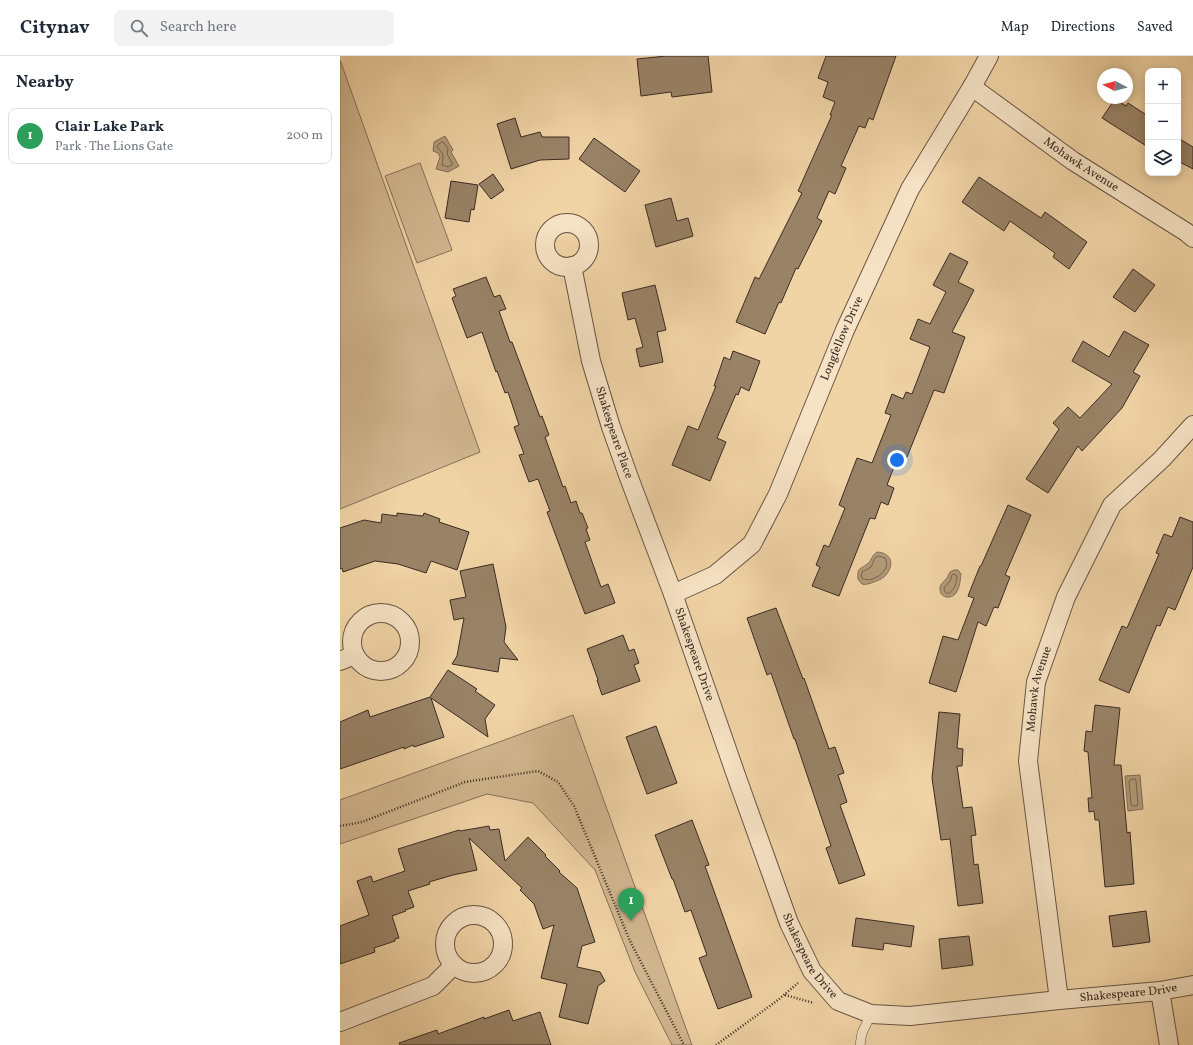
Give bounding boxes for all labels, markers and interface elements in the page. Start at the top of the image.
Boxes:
search box [114,10,394,46]
text: Citynav [20,15,90,41]
icon: search [128,17,150,39]
text: Search here [160,17,237,38]
text: Map [1001,18,1029,37]
text: Directions [1051,18,1115,37]
text: Saved [1137,18,1173,37]
north arrow [1097,68,1133,104]
map controls [1145,68,1181,176]
button: + [1145,68,1181,104]
text: Nearby [16,71,74,94]
button: − [1145,104,1181,140]
text: Clair Lake Park [55,117,164,138]
text: 1 [27,127,33,145]
text: 200 m [286,127,323,145]
street label: Mohawk Avenue [1040,134,1122,196]
text: Park · The Lions Gate [55,138,173,156]
button: layers [1145,140,1181,176]
street label: Longfellow Drive [817,293,868,383]
street label: Shakespeare Place [591,384,637,481]
your location [887,450,907,470]
street label: Shakespeare Drive [670,606,718,704]
street label: Mohawk Avenue [1023,644,1056,733]
pin: 1 [618,888,644,921]
street label: Shakespeare Drive [778,911,841,1003]
street label: Shakespeare Drive [1079,980,1179,1006]

